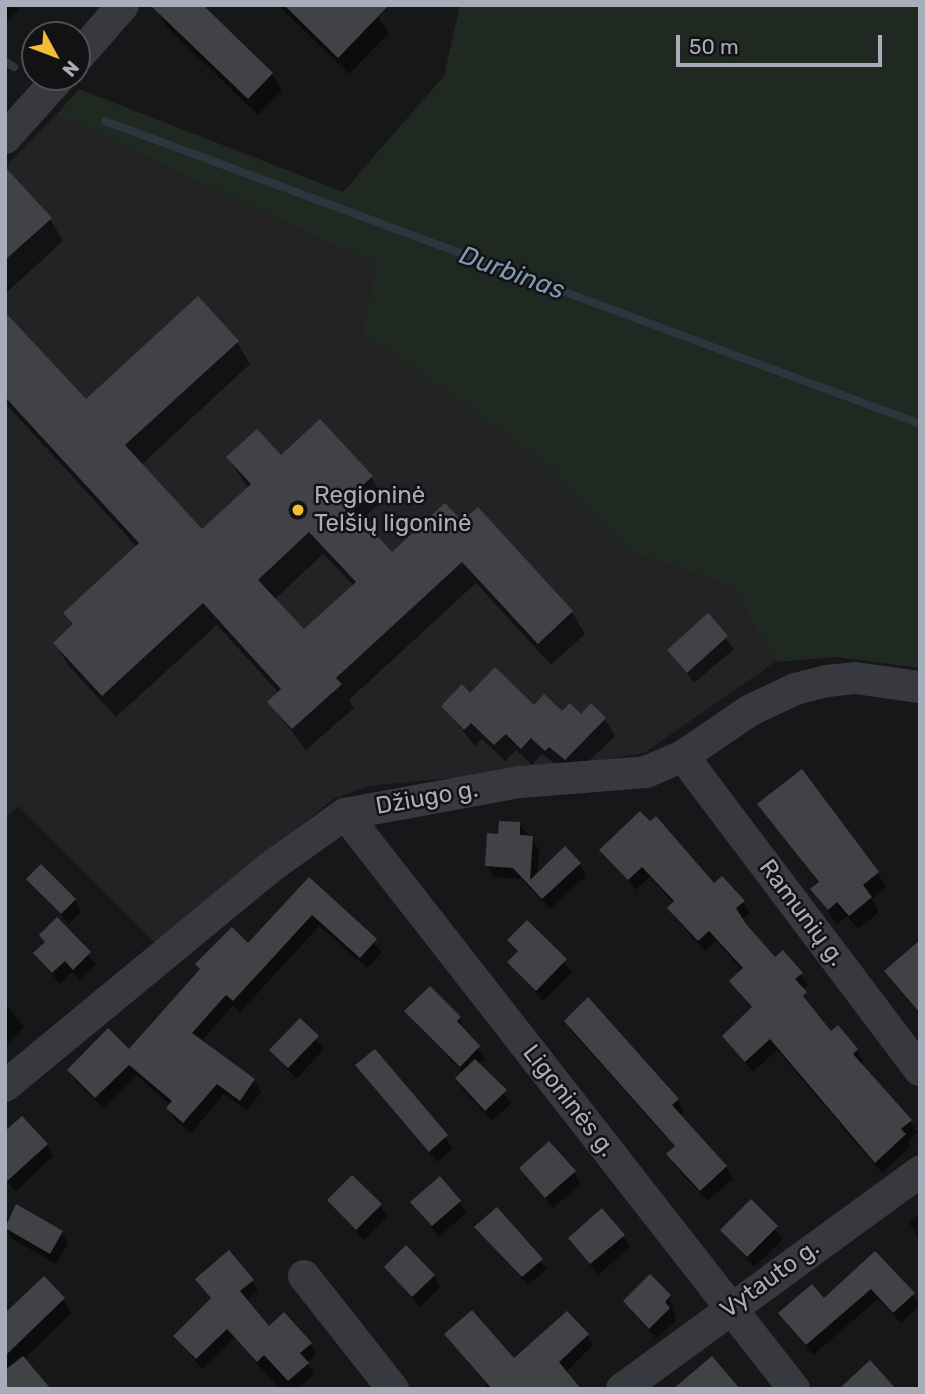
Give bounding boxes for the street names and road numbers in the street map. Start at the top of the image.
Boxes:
street label: Džiugo g. [374,775,480,821]
street label: Ramunių g. [753,854,851,972]
street label: Ligoninės g. [516,1039,622,1163]
street label: Vytauto g. [715,1234,825,1324]

